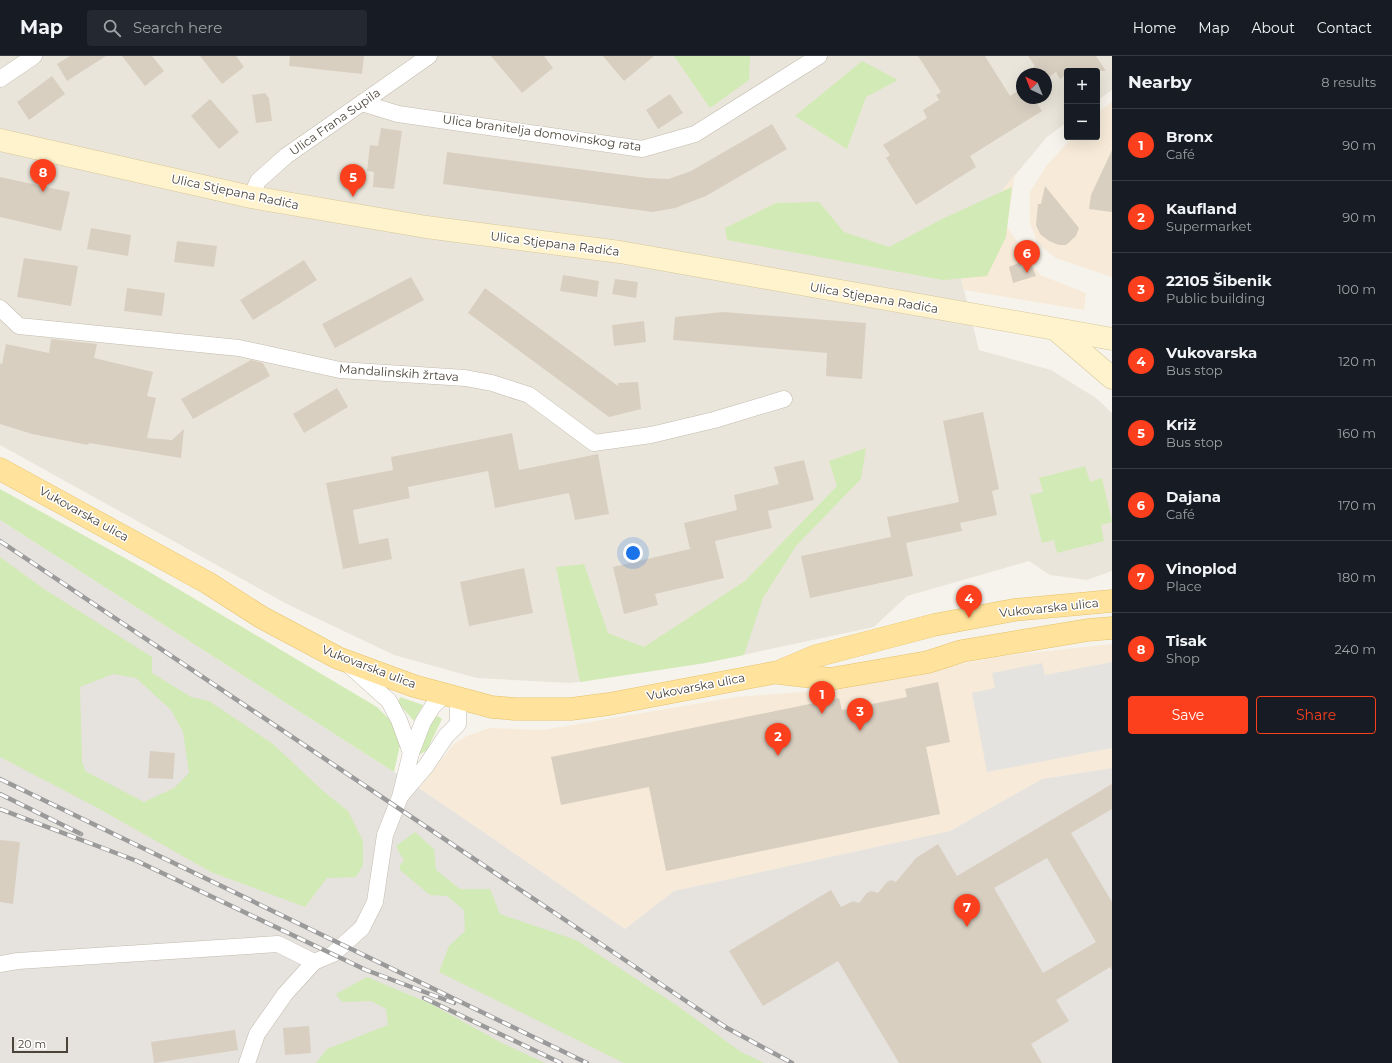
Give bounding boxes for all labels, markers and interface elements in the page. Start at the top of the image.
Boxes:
search box [87,10,367,46]
text: Map [20,16,63,39]
icon: search [101,17,123,39]
text: Search here [133,18,222,37]
text: Home [1133,19,1176,37]
text: Map [1198,19,1229,37]
text: About [1251,19,1295,37]
text: Contact [1317,19,1372,37]
north arrow [1016,68,1052,104]
map controls [1064,68,1100,140]
button: + [1064,68,1100,104]
text: Nearby [1128,72,1192,92]
text: 8 results [1321,74,1376,90]
street label: Ulica Frana Supila [286,85,383,159]
button: − [1064,104,1100,140]
street label: Ulica branitelja domovinskog rata [442,111,642,154]
text: Bronx [1166,127,1213,146]
text: 1 [1138,137,1144,153]
text: 90 m [1342,137,1376,153]
text: Café [1166,146,1195,162]
pin: 8 [30,159,56,192]
pin: 5 [340,164,366,197]
street label: Ulica Stjepana Radića [170,171,300,212]
text: Kaufland [1166,199,1237,218]
text: 2 [1137,209,1145,225]
text: 90 m [1342,209,1376,225]
text: Supermarket [1166,218,1252,234]
street label: Ulica Stjepana Radića [490,228,621,259]
pin: 6 [1014,240,1040,273]
text: 22105 Šibenik [1166,271,1272,290]
street label: Ulica Stjepana Radića [809,279,939,316]
text: 3 [1137,281,1145,297]
text: 100 m [1337,281,1376,297]
text: Public building [1166,290,1265,306]
text: Vukovarska [1166,343,1257,362]
text: 4 [1137,353,1145,369]
text: 120 m [1338,353,1376,369]
street label: Mandalinskih žrtava [339,361,459,384]
text: Bus stop [1166,362,1223,378]
text: Križ [1166,415,1196,434]
text: 5 [1137,425,1145,441]
text: 160 m [1338,425,1376,441]
text: Bus stop [1166,434,1223,450]
street label: Vukovarska ulica [37,483,132,544]
text: Dajana [1166,487,1221,506]
text: 6 [1137,497,1145,513]
text: 170 m [1338,497,1376,513]
text: Café [1166,506,1195,522]
your location [623,543,643,563]
text: Vinoplod [1166,559,1237,578]
text: 7 [1137,569,1145,585]
text: 180 m [1337,569,1376,585]
text: Place [1166,578,1202,594]
pin: 4 [956,585,982,618]
street label: Vukovarska ulica [998,595,1099,620]
text: Tisak [1166,631,1207,650]
text: 8 [1137,641,1145,657]
text: 240 m [1335,641,1376,657]
street label: Vukovarska ulica [320,642,419,691]
text: Shop [1166,650,1200,666]
street label: Vukovarska ulica [645,670,746,703]
pin: 1 [809,681,835,714]
button: Save [1128,696,1248,734]
button: Share [1256,696,1376,734]
pin: 3 [847,698,873,731]
pin: 2 [765,723,791,756]
pin: 7 [954,894,980,927]
scale bar [12,1035,68,1054]
text: 20 m [18,1037,46,1051]

